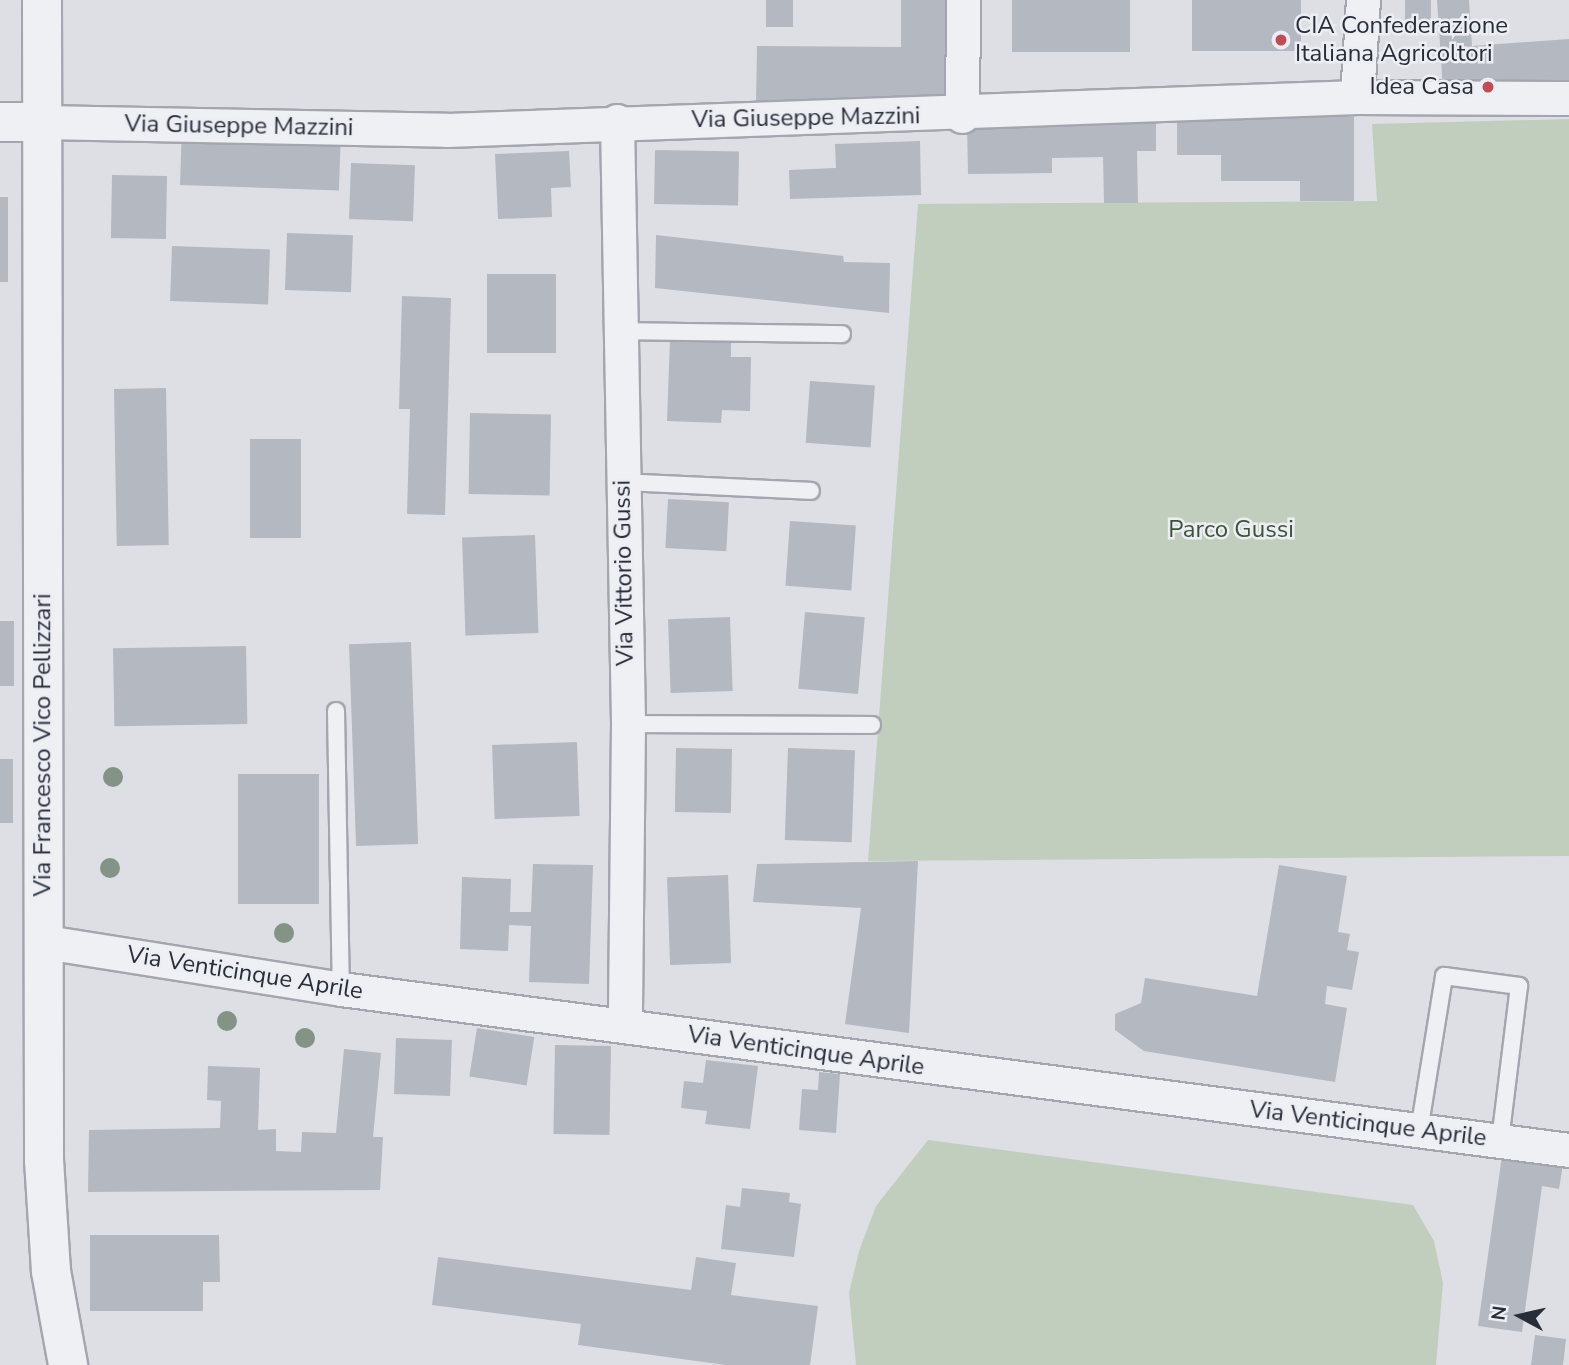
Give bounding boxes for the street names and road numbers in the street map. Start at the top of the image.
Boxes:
street label: Via Giuseppe Mazzini [691,102,921,134]
street label: Via Giuseppe Mazzini [124,110,354,142]
street label: Via Vittorio Gussi [608,480,640,666]
street label: Via Francesco Vico Pellizzari [29,594,57,896]
street label: Via Venticinque Aprile [125,940,365,1006]
street label: Via Venticinque Aprile [686,1020,926,1082]
street label: Via Venticinque Aprile [1248,1095,1488,1153]

